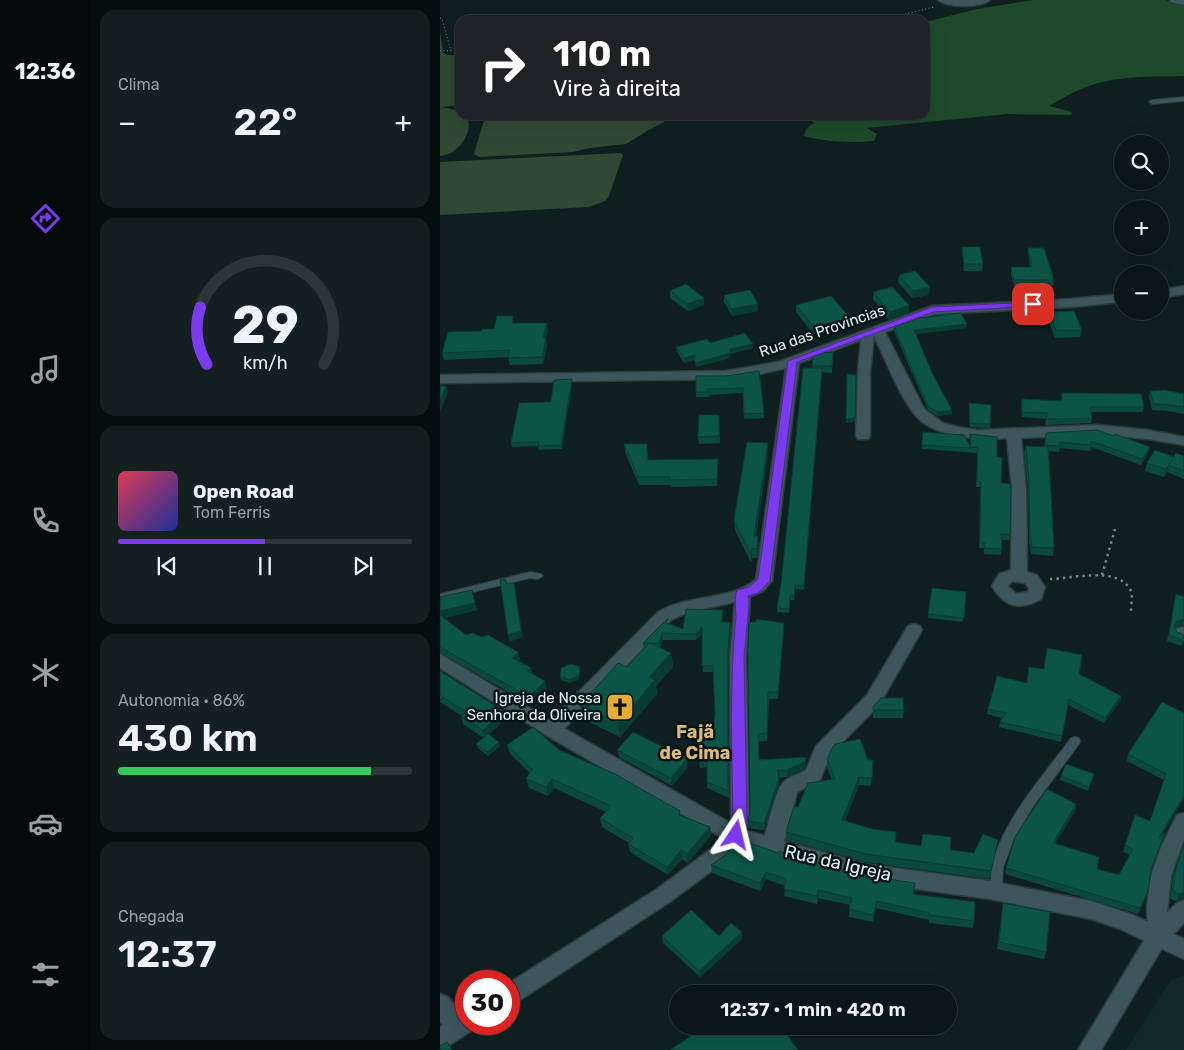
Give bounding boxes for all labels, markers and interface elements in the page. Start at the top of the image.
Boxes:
text: 110 m [553,33,651,75]
icon: right [470,35,535,100]
text: 12:36 [15,58,75,85]
text: Clima [118,75,159,94]
text: Vire à direita [553,75,681,102]
text: 22° [234,99,297,145]
text: − [118,106,136,139]
text: + [395,106,412,139]
map controls [1114,135,1169,320]
button: search [1114,135,1169,190]
button: + [1114,200,1169,255]
icon: directions [28,201,63,236]
button: − [1114,265,1169,320]
pin [1012,283,1054,325]
icon: arrive [1019,290,1047,318]
text: 29 [231,294,299,356]
street label: Rua das Provincias [757,301,888,361]
icon: music [28,352,63,387]
text: km/h [243,352,287,373]
text: Open Road [193,480,294,503]
icon: phone [28,503,63,538]
text: Tom Ferris [193,503,270,522]
icon: previous [153,552,181,580]
icon: pause [251,552,279,580]
icon: next [349,552,377,580]
icon: climate [28,655,63,690]
place label: Igreja de Nossa Senhora da Oliveira [467,689,601,724]
text: Autonomia · 86% [118,691,245,710]
church icon: Igreja de Nossa Senhora da Oliveira [605,692,635,722]
text: 430 km [118,715,258,761]
district label: Fajã de Cima [660,721,730,764]
icon: car [28,806,63,841]
position arrow [709,808,761,860]
street label: Rua da Igreja [782,840,894,886]
text: Chegada [118,907,184,926]
text: 12:37 [118,931,217,977]
icon: filters [28,957,63,992]
speed limit sign: 30 [455,970,520,1035]
text: 12:37 · 1 min · 420 m [720,998,906,1021]

